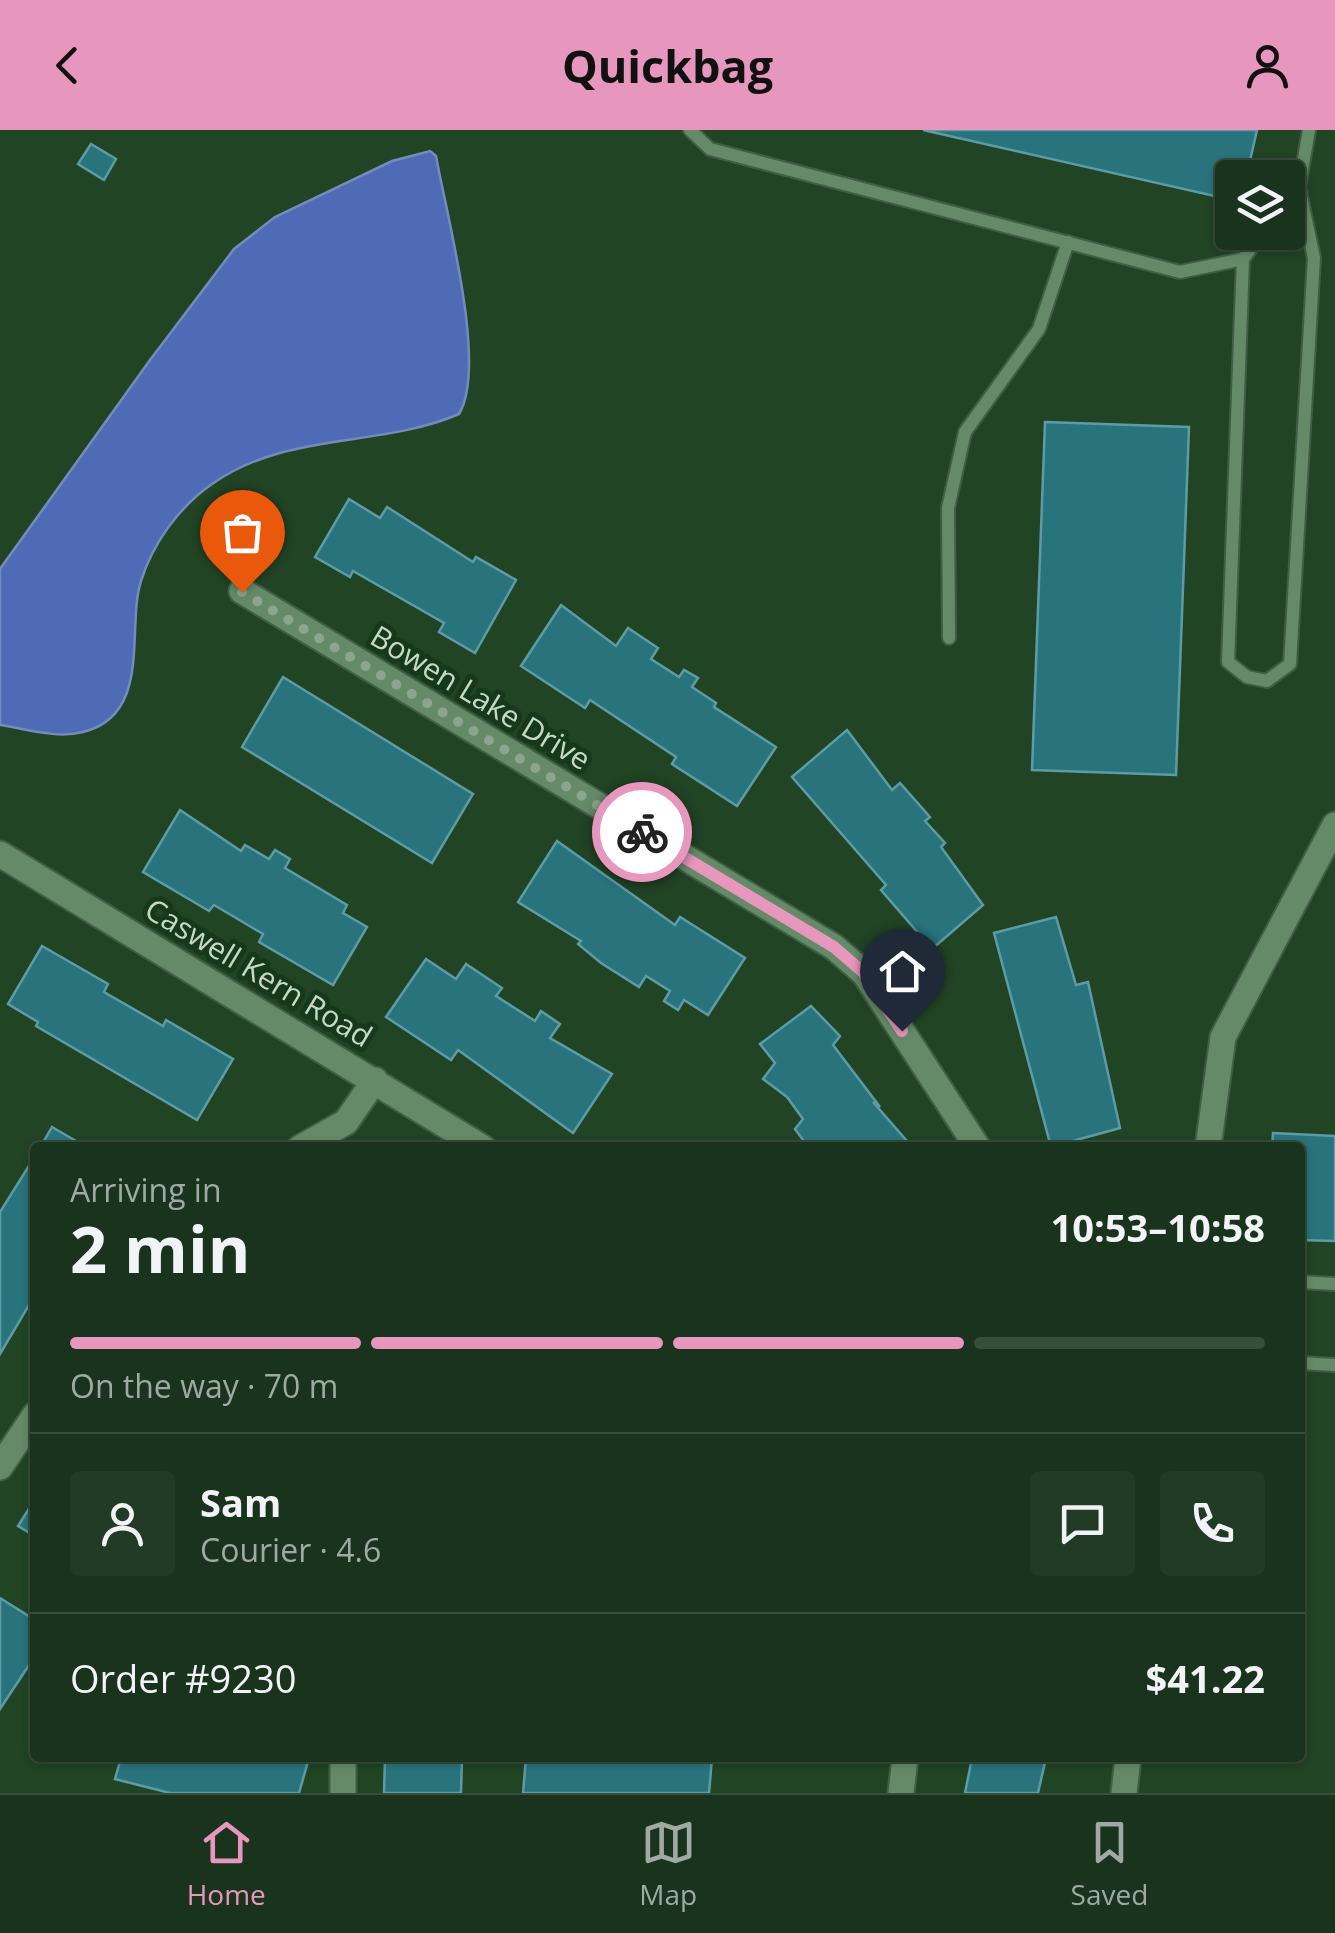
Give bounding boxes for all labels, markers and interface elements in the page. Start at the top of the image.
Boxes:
text: Quickbag [562,35,773,96]
icon: back [40,38,95,93]
icon: person [1240,38,1295,93]
map controls [1215,160,1305,250]
button: layers [1215,160,1305,250]
pin [200,490,285,593]
icon: bag [215,505,270,560]
street label: Bowen Lake Drive [363,615,599,779]
courier [592,782,692,882]
icon: bike [615,805,670,860]
street label: Caswell Kern Road [138,888,380,1056]
pin [860,929,945,1032]
icon: home [875,944,930,999]
text: Arriving in [70,1168,222,1211]
text: 10:53–10:58 [1051,1201,1265,1253]
text: 2 min [70,1204,250,1292]
text: On the way · 70 m [70,1364,338,1407]
button: person [70,1471,175,1576]
button: chat [1030,1471,1135,1576]
button: phone [1160,1471,1265,1576]
text: Sam [200,1476,281,1528]
text: Courier · 4.6 [200,1528,381,1571]
text: Order #9230 [70,1652,297,1704]
text: $41.22 [1146,1652,1265,1704]
tab: Home [187,1815,266,1913]
tab: Map [639,1815,697,1913]
tab: Saved [1071,1815,1148,1913]

